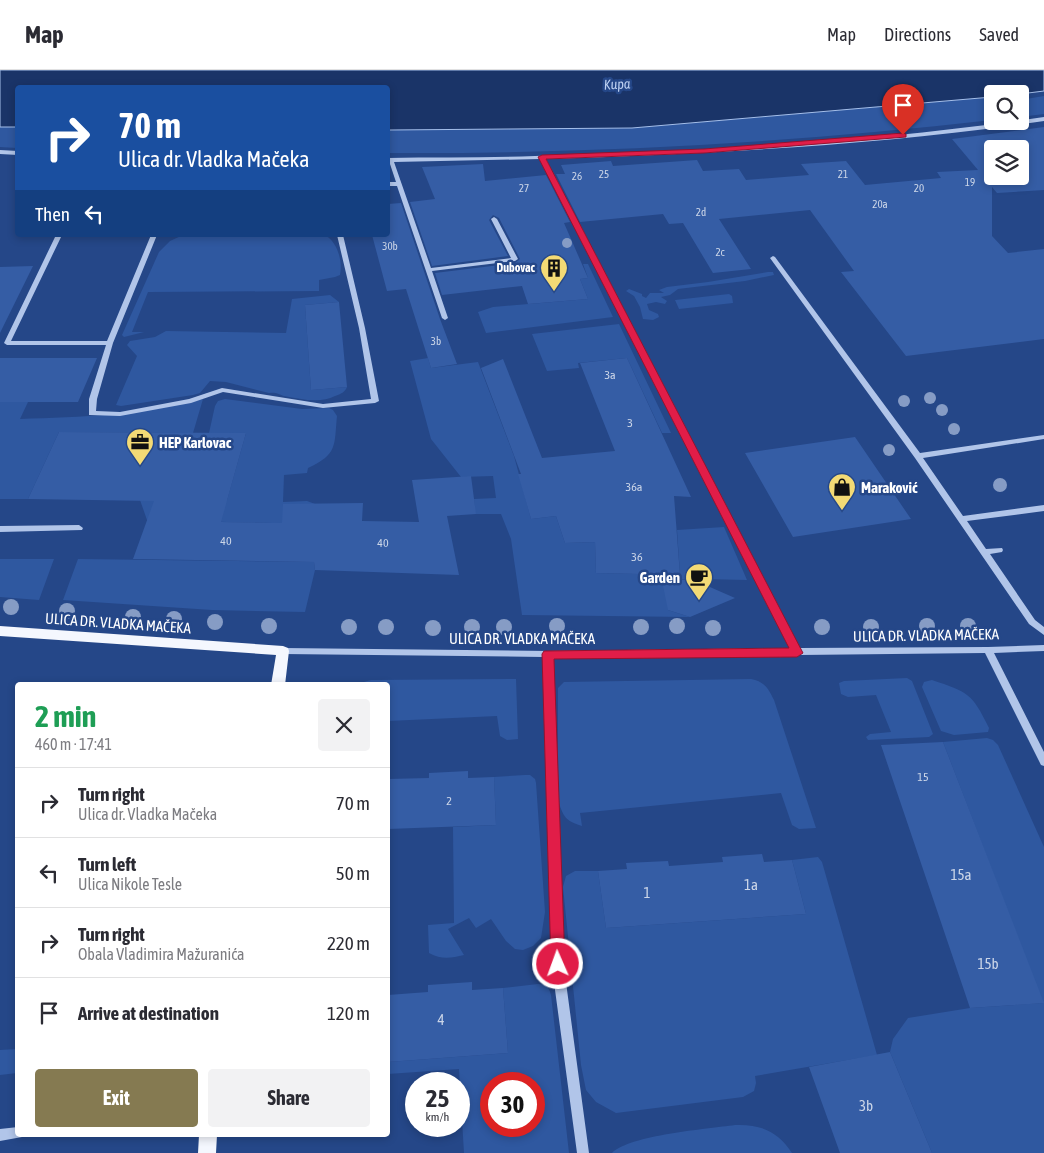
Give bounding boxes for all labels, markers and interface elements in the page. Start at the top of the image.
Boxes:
text: Map [25,21,64,48]
text: Map [827,24,856,45]
text: Directions [884,24,951,45]
text: Saved [979,24,1019,45]
water label: Kupa [603,75,631,93]
pin [882,84,924,135]
map controls [984,85,1029,185]
button: search [984,85,1029,130]
icon: arrive [889,91,917,119]
icon: right [35,105,100,170]
text: 70 m [118,105,181,145]
button: layers [984,140,1029,185]
text: Ulica dr. Vladka Mačeka [118,146,309,172]
house number: 25 [599,168,609,180]
house number: 21 [838,168,848,180]
house number: 26 [572,170,582,182]
house number: 19 [965,176,975,188]
house number: 27 [519,182,529,194]
house number: 20 [914,182,924,194]
house number: 20a [872,198,888,210]
icon: left [80,200,108,228]
text: Then [35,203,70,225]
house number: 2d [696,206,706,218]
house number: 30b [382,240,398,252]
house number: 2c [715,246,726,258]
building icon: Dubovac [539,253,569,292]
place label: Dubovac [496,261,536,275]
house number: 3b [431,335,441,347]
house number: 3a [604,368,616,382]
house number: 3 [627,416,633,430]
office icon: HEP Karlovac [125,427,155,466]
place label: HEP Karlovac [159,434,232,451]
shop icon: Maraković [827,472,857,511]
place label: Maraković [861,479,918,496]
house number: 36a [626,480,642,494]
house number: 40 [220,534,232,548]
house number: 40 [377,536,389,550]
house number: 36 [631,550,643,564]
cafe icon: Garden [684,562,714,601]
place label: Garden [639,569,680,586]
street label: ULICA DR. VLADKA MAČEKA [44,609,192,637]
street label: ULICA DR. VLADKA MAČEKA [853,625,1000,645]
street label: ULICA DR. VLADKA MAČEKA [449,630,596,647]
text: 2 min [35,699,96,733]
button: close [318,699,370,751]
text: 460 m · 17:41 [35,735,112,753]
house number: 15 [917,770,929,784]
text: Turn right [78,783,145,805]
icon: right [35,789,63,817]
text: 70 m [336,792,370,814]
house number: 2 [446,794,452,808]
text: Ulica dr. Vladka Mačeka [78,805,217,823]
text: Turn left [78,853,136,875]
icon: left [35,859,63,887]
text: 50 m [336,862,370,884]
house number: 15a [950,866,972,883]
text: Ulica Nikole Tesle [78,875,182,893]
house number: 1a [744,876,758,893]
house number: 1 [643,884,651,901]
text: Turn right [78,923,145,945]
icon: right [35,929,63,957]
text: 220 m [327,932,370,954]
position arrow [531,937,583,989]
text: Obala Vladimira Mažuranića [78,945,245,963]
house number: 15b [977,955,999,972]
icon: arrive [35,999,63,1027]
text: Arrive at destination [78,1002,219,1024]
text: 120 m [327,1002,370,1024]
house number: 4 [437,1011,445,1028]
button: Exit [35,1069,198,1127]
button: Share [208,1069,370,1127]
speed limit sign: 30 [480,1072,545,1137]
text: 25 [426,1084,449,1112]
house number: 3b [859,1097,873,1114]
text: km/h [426,1110,449,1124]

